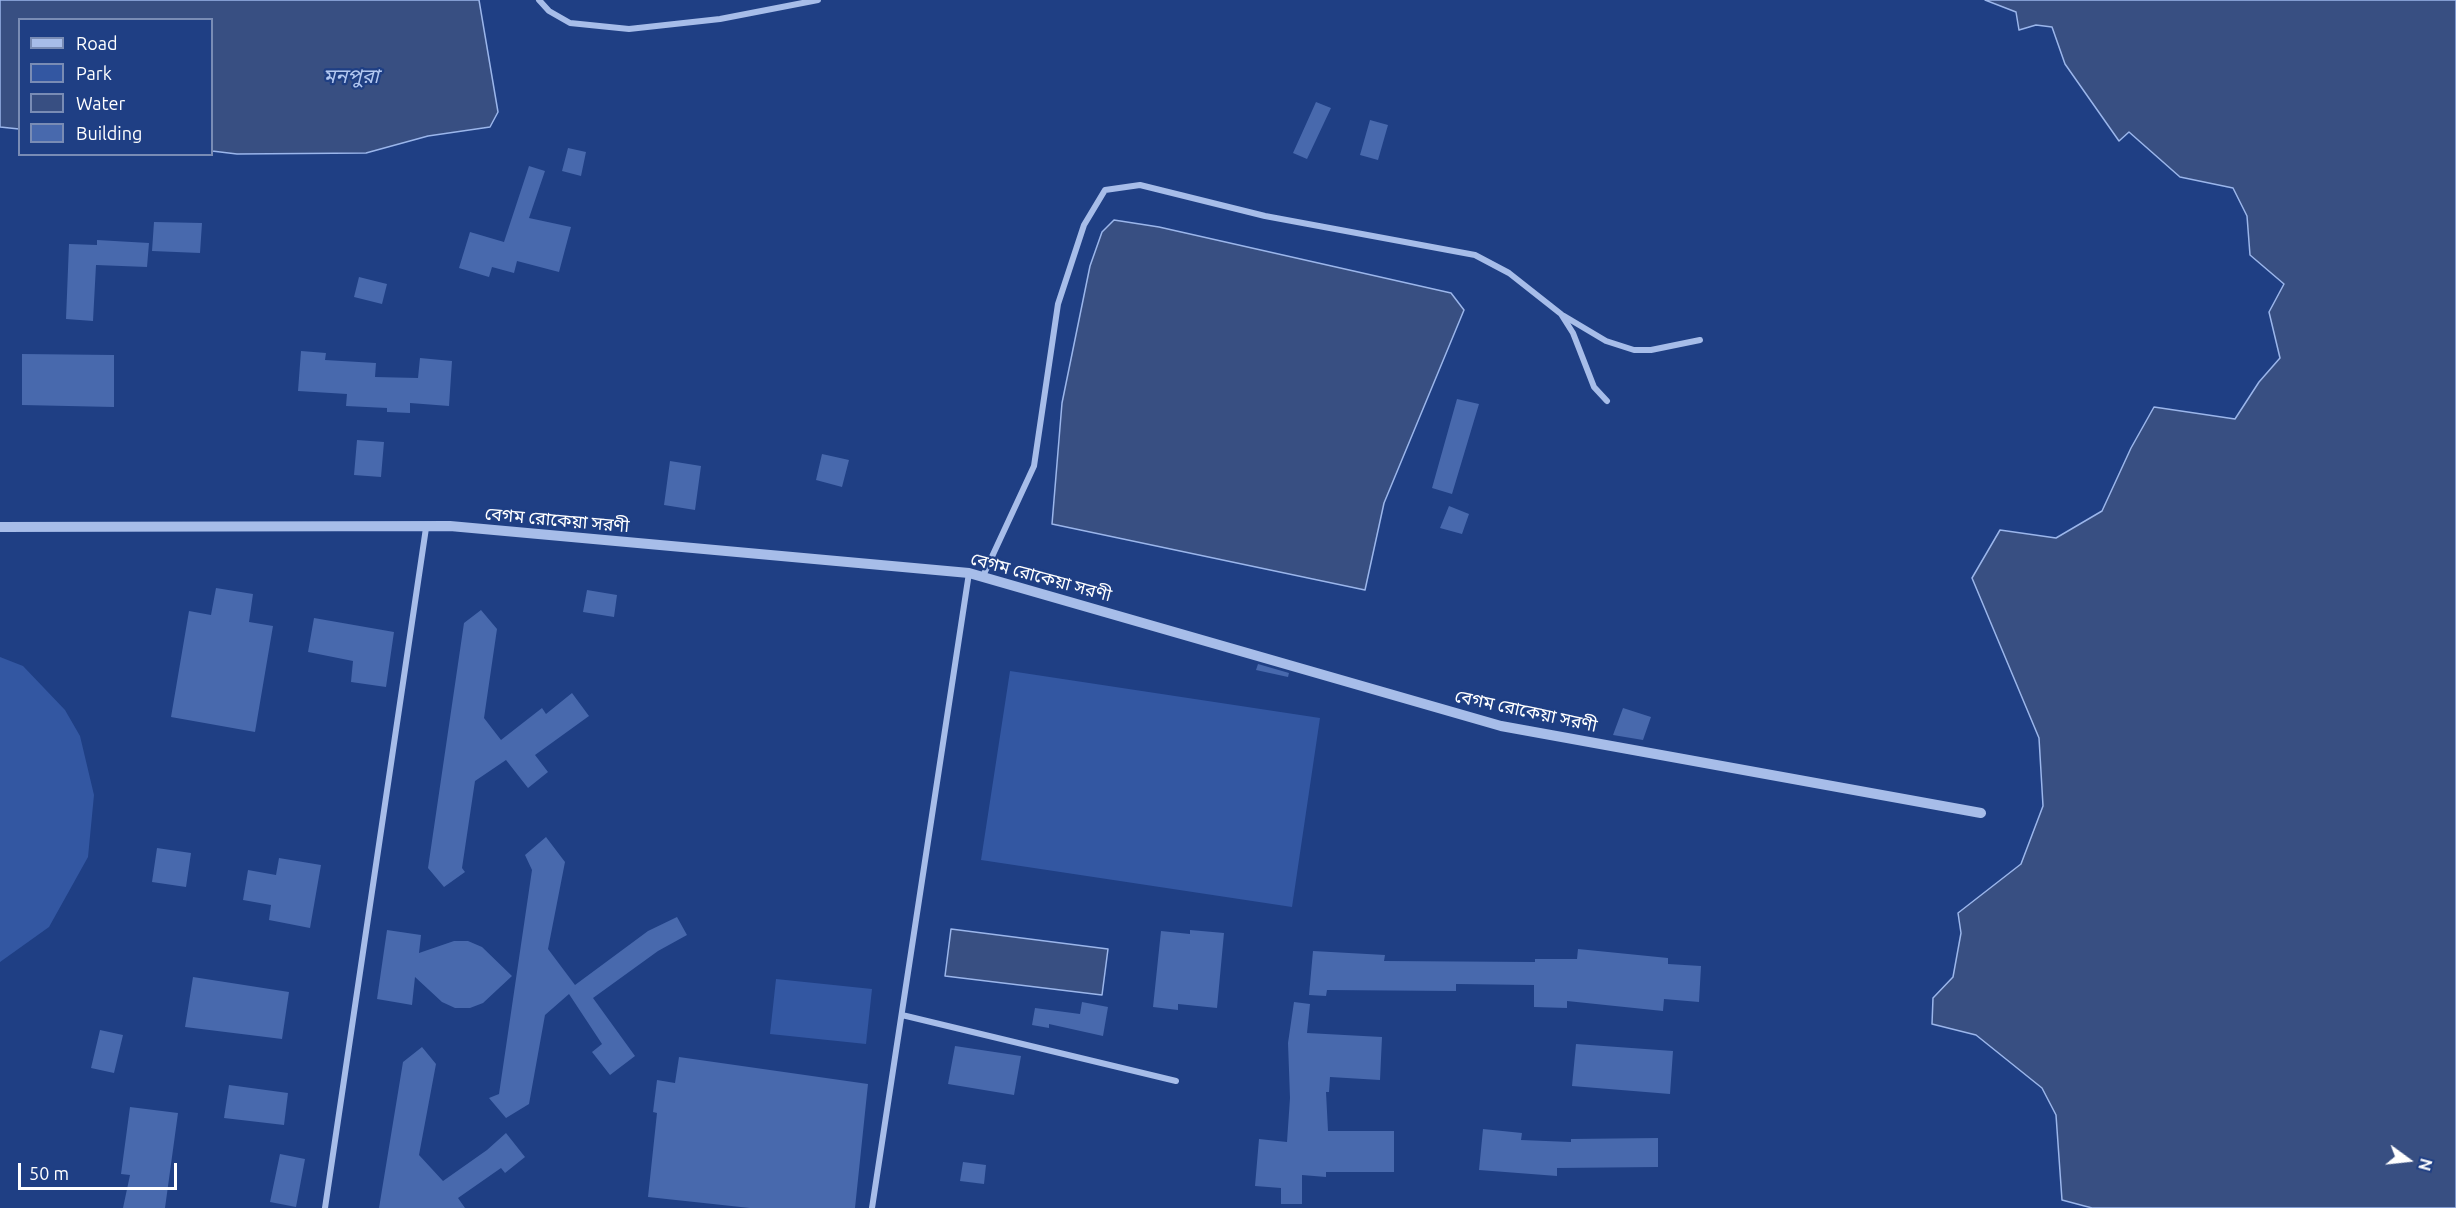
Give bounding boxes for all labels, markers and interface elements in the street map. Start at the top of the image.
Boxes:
legend [18,18,213,156]
text: Road [76,33,118,53]
text: Park [76,63,112,83]
water label: মনপুরা [323,64,379,88]
text: Water [76,93,125,113]
text: Building [76,123,142,143]
street label: বেগম রোকেয়া সরণী [484,503,630,537]
street label: বেগম রোকেয়া সরণী [968,548,1114,606]
street label: বেগম রোকেয়া সরণী [1453,685,1599,737]
north arrow [2378,1130,2438,1190]
scale bar [21,1151,180,1189]
text: N [2415,1157,2436,1173]
text: 50 m [29,1163,69,1183]

